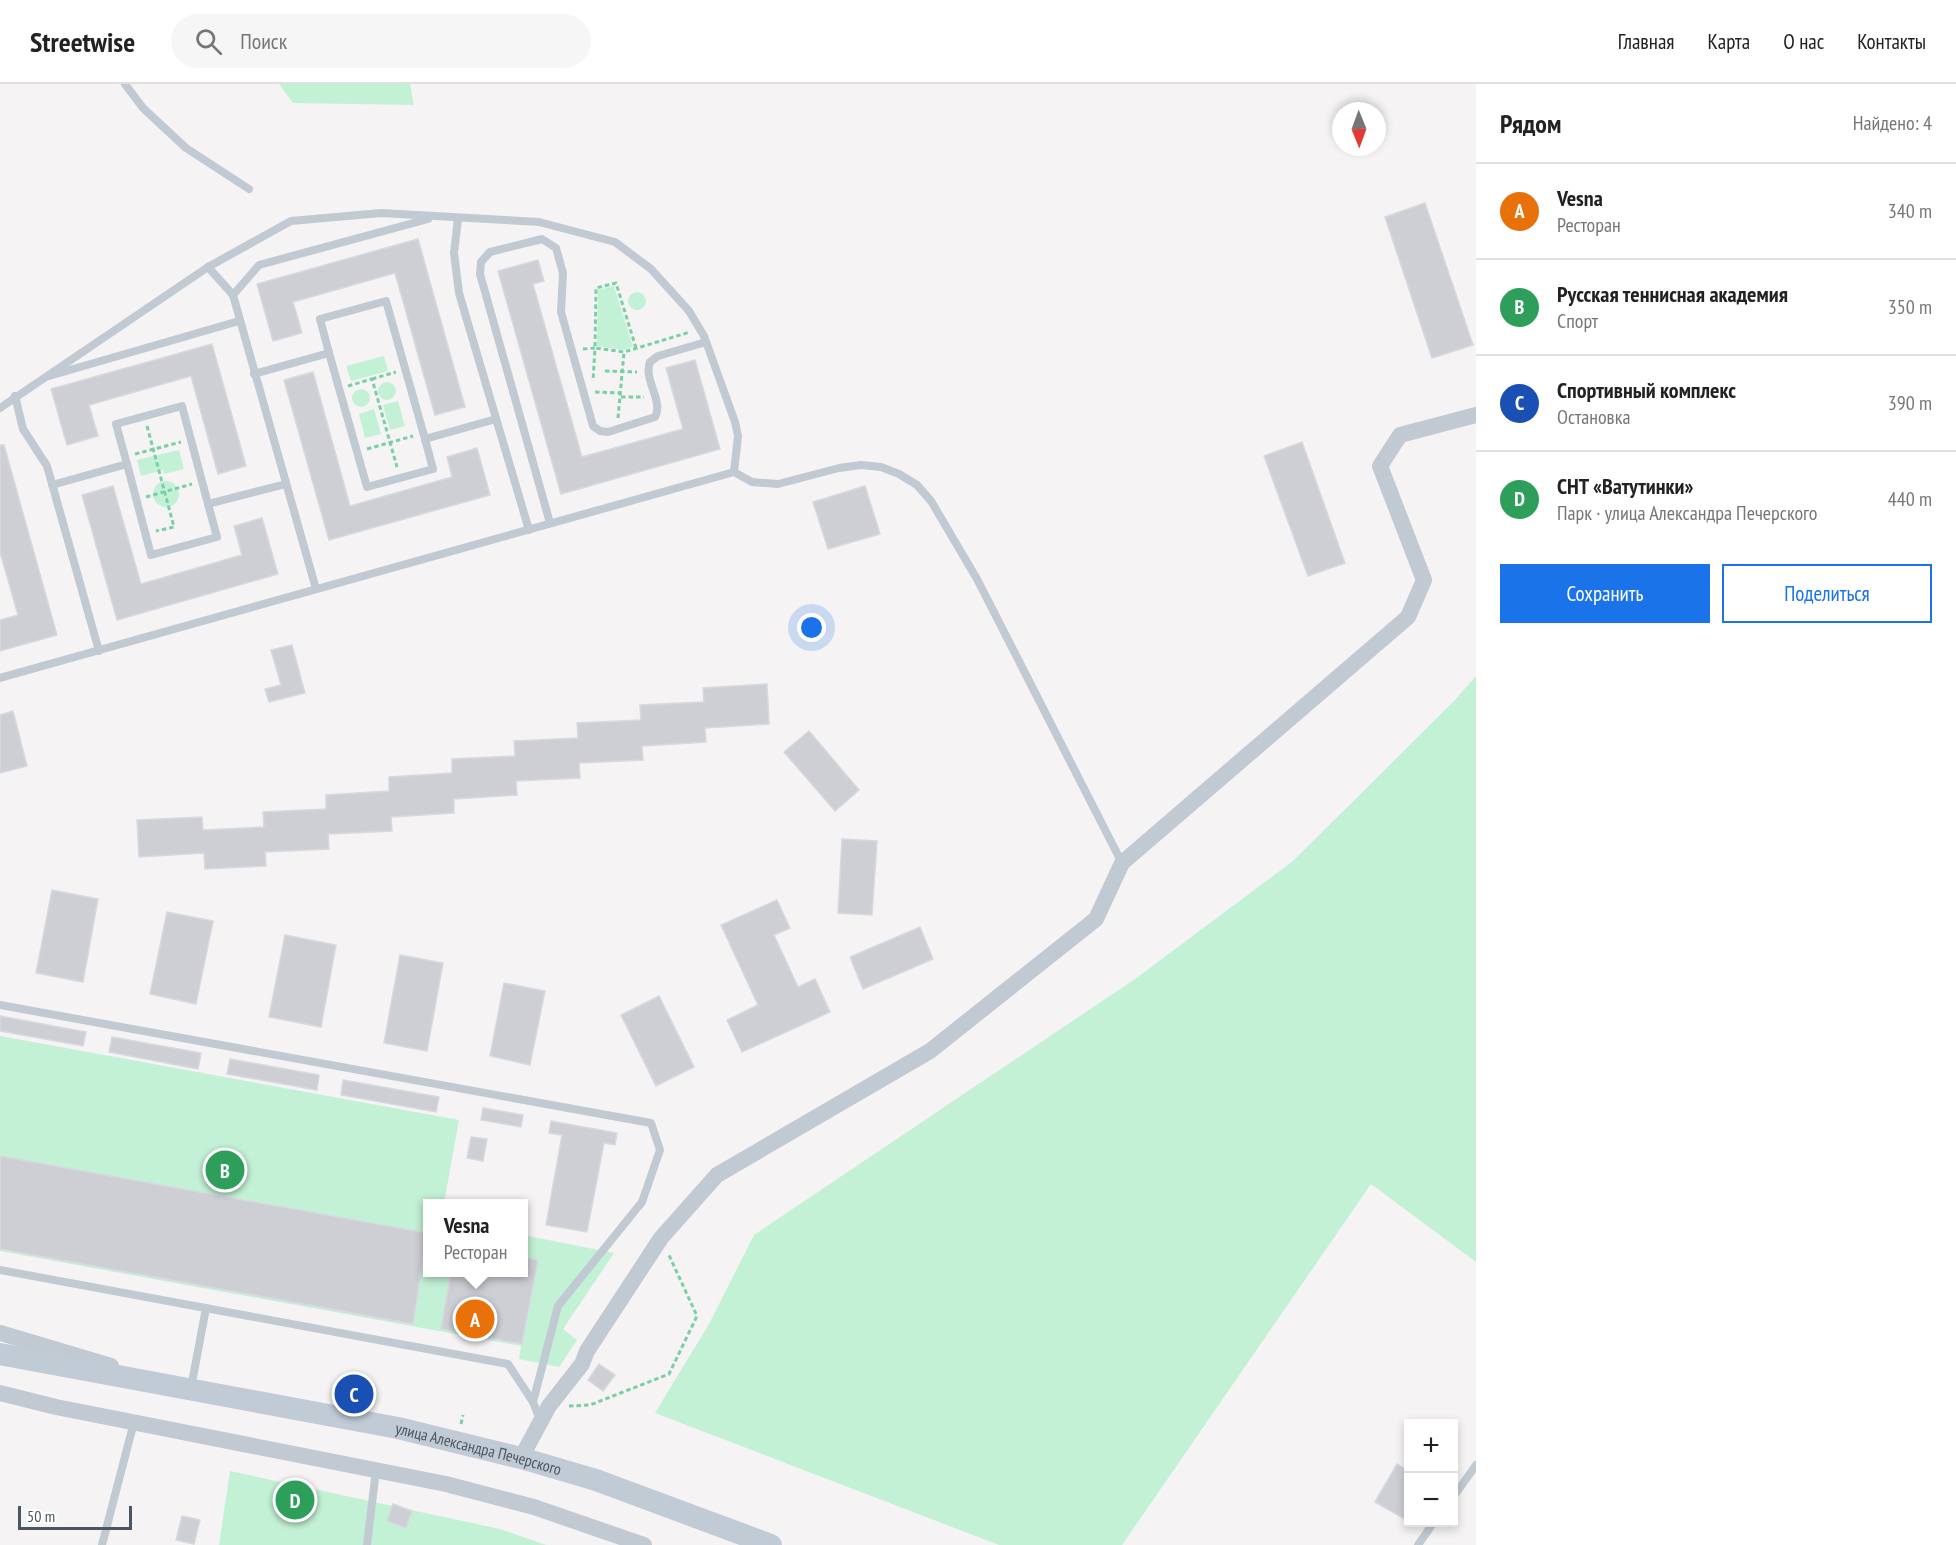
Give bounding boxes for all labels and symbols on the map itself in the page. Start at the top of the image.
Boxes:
north arrow [1332,102,1386,156]
your location [797,613,826,642]
pin: B [206,1148,244,1192]
pin: A [456,1296,494,1342]
pin: C [334,1372,374,1416]
street label: улица Александра Печерского [394,1418,564,1479]
pin: D [276,1478,314,1522]
scale bar [18,1503,132,1530]

